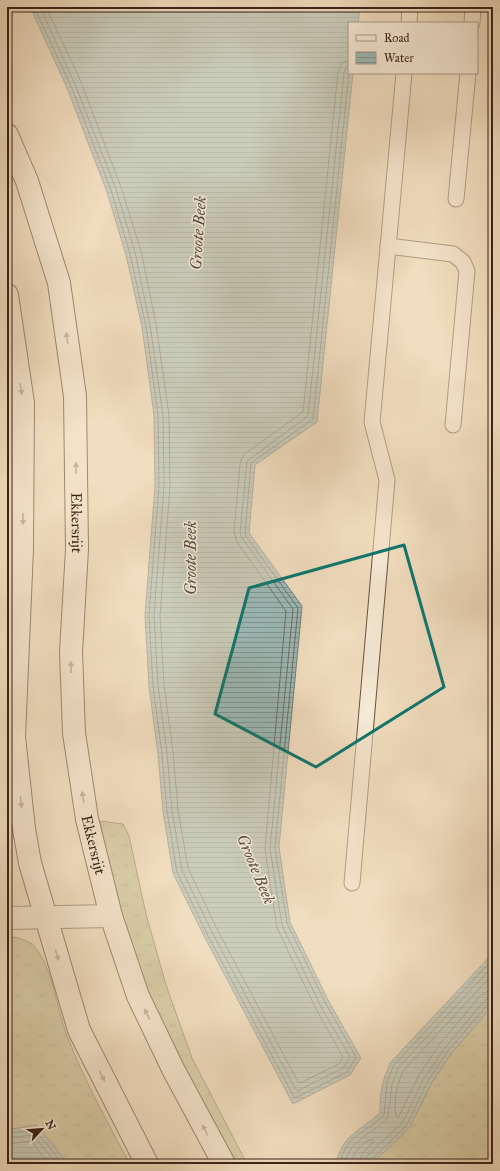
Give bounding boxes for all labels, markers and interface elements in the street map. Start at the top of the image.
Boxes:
legend [348,22,478,74]
text: Road [384,31,410,45]
text: Water [384,51,414,65]
water label: Groote Beek [186,195,210,271]
one-way arrow [64,332,70,344]
one-way arrow [18,383,24,395]
one-way arrow [73,461,79,474]
street label: Ekkersrijt [67,492,86,554]
one-way arrow [20,513,26,526]
water label: Groote Beek [181,521,200,595]
one-way arrow [68,660,74,673]
one-way arrow [80,791,86,803]
one-way arrow [18,796,24,808]
street label: Ekkersrijt [77,813,110,877]
water label: Groote Beek [233,831,279,907]
one-way arrow [54,949,60,961]
one-way arrow [144,1008,150,1019]
one-way arrow [99,1070,105,1082]
north arrow [22,1109,62,1149]
text: N [43,1118,59,1132]
one-way arrow [202,1124,209,1135]

